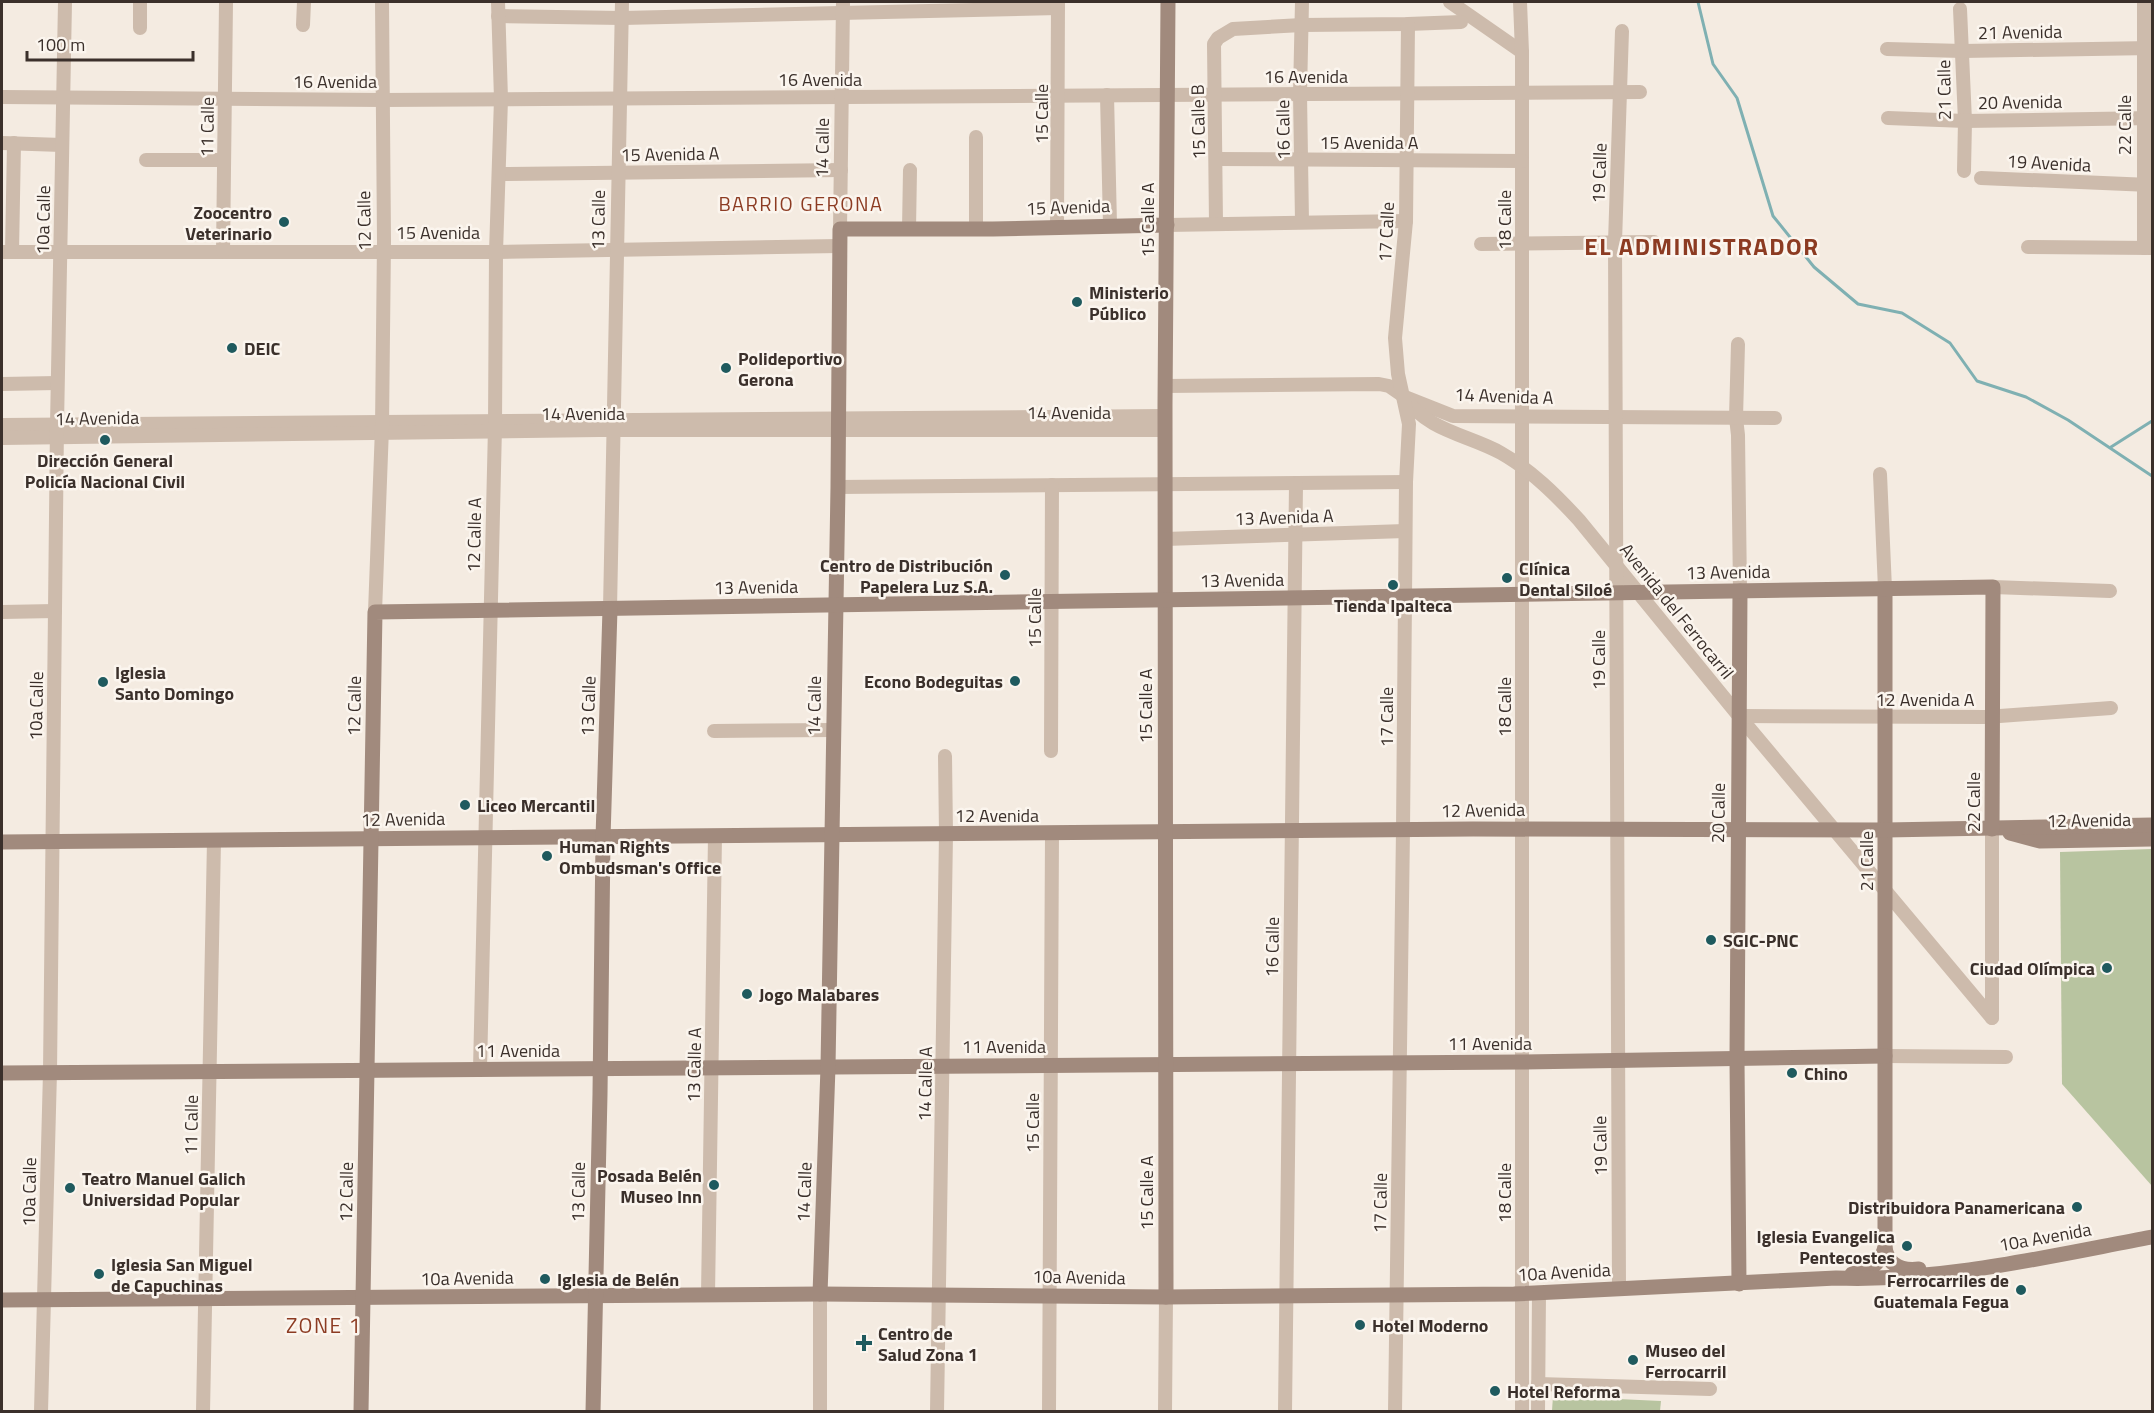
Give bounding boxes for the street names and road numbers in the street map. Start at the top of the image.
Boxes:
street label: 21 Avenida [1978,18,2062,46]
street label: 21 Calle [1930,60,1958,120]
street label: 16 Avenida [1264,63,1348,90]
street label: 16 Avenida [778,66,862,93]
street label: 16 Avenida [293,68,377,95]
street label: 15 Calle [1028,84,1055,144]
street label: 15 Calle B [1184,84,1212,160]
street label: 20 Avenida [1978,88,2062,116]
street label: 22 Calle [2111,95,2138,155]
street label: 11 Calle [193,97,221,157]
street label: 16 Calle [1269,100,1297,160]
street label: 14 Calle [808,118,836,178]
street label: 15 Avenida A [1320,129,1419,156]
street label: 15 Avenida A [620,140,720,168]
street label: 19 Calle [1584,142,1614,204]
street label: 19 Avenida [2006,147,2092,179]
street label: 15 Calle A [1134,182,1161,258]
street label: 10a Calle [29,185,57,255]
street label: 13 Calle [584,190,612,250]
street label: 18 Calle [1491,190,1518,250]
street label: 12 Calle [350,191,378,251]
street label: 15 Avenida [1025,192,1111,222]
street label: 17 Calle [1371,201,1401,263]
street label: 15 Avenida [396,219,480,246]
street label: 14 Avenida A [1454,381,1554,411]
street label: 14 Avenida [1027,399,1111,426]
street label: 14 Avenida [541,400,625,427]
street label: 14 Avenida [55,404,139,432]
street label: 12 Calle A [460,497,488,573]
street label: 13 Avenida A [1234,502,1334,532]
street label: Avenida del Ferrocarril [1614,537,1740,685]
street label: 13 Avenida [1686,558,1770,586]
street label: 13 Avenida [1200,566,1284,594]
street label: 13 Avenida [714,573,798,601]
street label: 15 Calle [1021,588,1048,648]
street label: 19 Calle [1585,630,1612,690]
street label: 15 Calle A [1132,668,1159,744]
street label: 10a Calle [22,671,50,741]
street label: 13 Calle [573,675,603,737]
street label: 12 Calle [340,676,368,736]
street label: 14 Calle [800,676,828,736]
street label: 18 Calle [1491,677,1518,737]
street label: 12 Avenida A [1876,686,1975,713]
street label: 17 Calle [1373,687,1400,747]
street label: 22 Calle [1960,772,1987,832]
street label: 20 Calle [1704,783,1732,843]
street label: 12 Avenida [1441,796,1525,824]
street label: 12 Avenida [955,802,1039,829]
street label: 12 Avenida [361,805,445,833]
street label: 12 Avenida [2047,806,2131,834]
street label: 21 Calle [1853,831,1880,891]
street label: 16 Calle [1258,917,1286,977]
street label: 13 Calle A [680,1027,708,1103]
street label: 11 Avenida [1448,1030,1532,1057]
street label: 11 Avenida [962,1033,1046,1060]
street label: 11 Avenida [476,1037,560,1064]
street label: 14 Calle A [911,1046,939,1122]
street label: 15 Calle [1019,1093,1046,1153]
street label: 11 Calle [177,1095,205,1155]
street label: 19 Calle [1586,1116,1614,1176]
street label: 15 Calle A [1133,1155,1160,1231]
street label: 10a Calle [15,1157,43,1227]
street label: 14 Calle [789,1161,819,1223]
street label: 12 Calle [332,1162,360,1222]
street label: 13 Calle [564,1162,592,1222]
street label: 18 Calle [1491,1163,1518,1223]
street label: 17 Calle [1366,1173,1394,1233]
street label: 10a Avenida [1997,1216,2093,1258]
street label: 10a Avenida [1517,1256,1611,1288]
street label: 10a Avenida [1032,1263,1126,1291]
street label: 10a Avenida [420,1264,514,1292]

